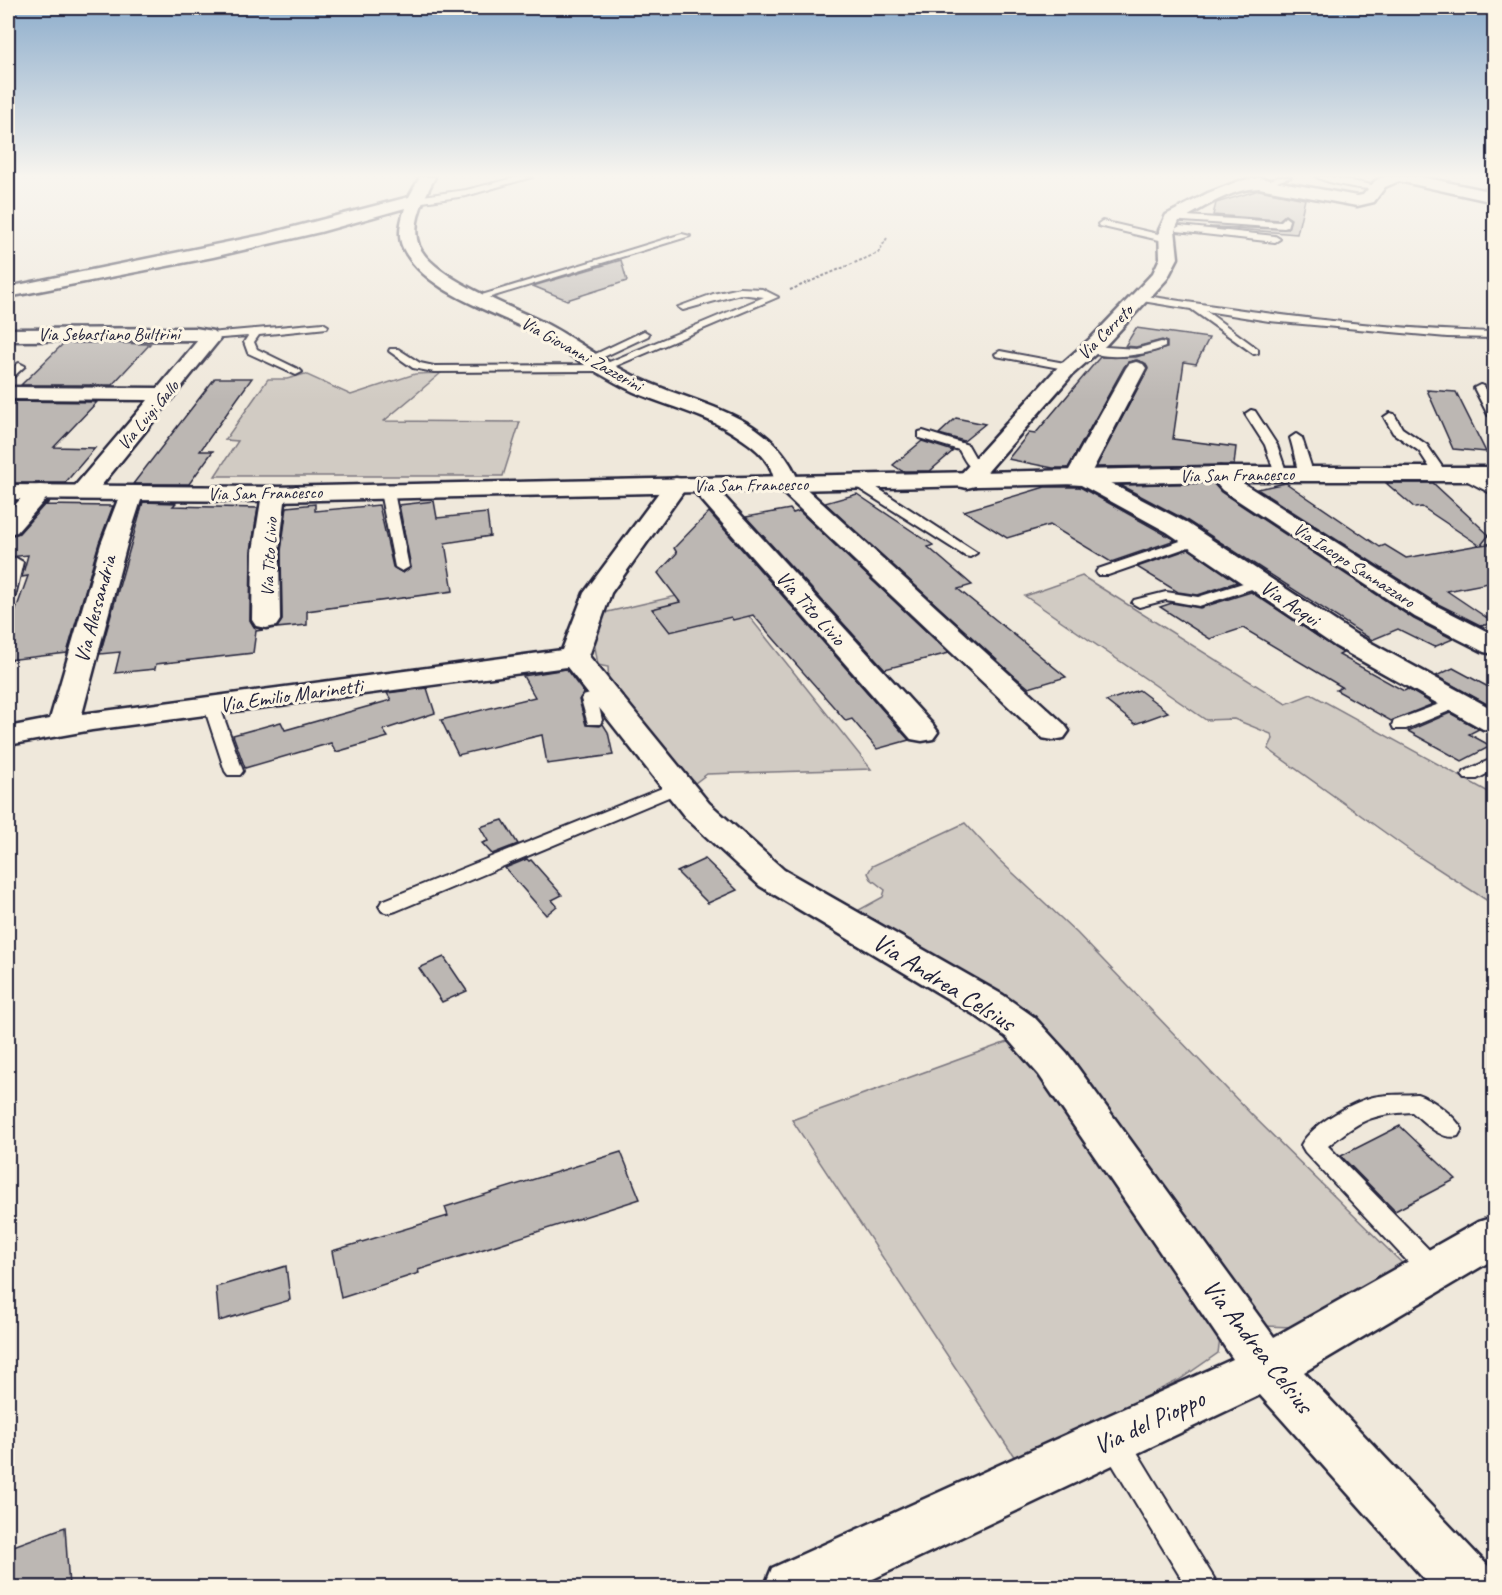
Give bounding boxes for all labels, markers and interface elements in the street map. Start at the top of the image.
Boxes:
street label: Via Cerreto [1073,299,1138,364]
street label: Via Giovanni Zazzerini [518,312,649,398]
street label: Via Sebastiano Bultrini [38,323,183,345]
street label: Via Luigi Gallo [112,374,185,454]
street label: Via San Francesco [1180,463,1296,487]
street label: Via San Francesco [694,473,810,497]
street label: Via San Francesco [208,481,324,505]
street label: Via Tito Livio [256,515,282,597]
street label: Via Iacopo Sannazzaro [1289,518,1420,613]
street label: Via Alessandria [68,550,122,665]
street label: Via Tito Livio [771,565,852,652]
street label: Via Acqui [1256,574,1327,634]
street label: Via Emilio Marinetti [218,672,367,718]
street label: Via Andrea Celsius [867,925,1023,1040]
street label: Via Andrea Celsius [1195,1272,1322,1422]
street label: Via del Pioppo [1088,1381,1211,1462]

